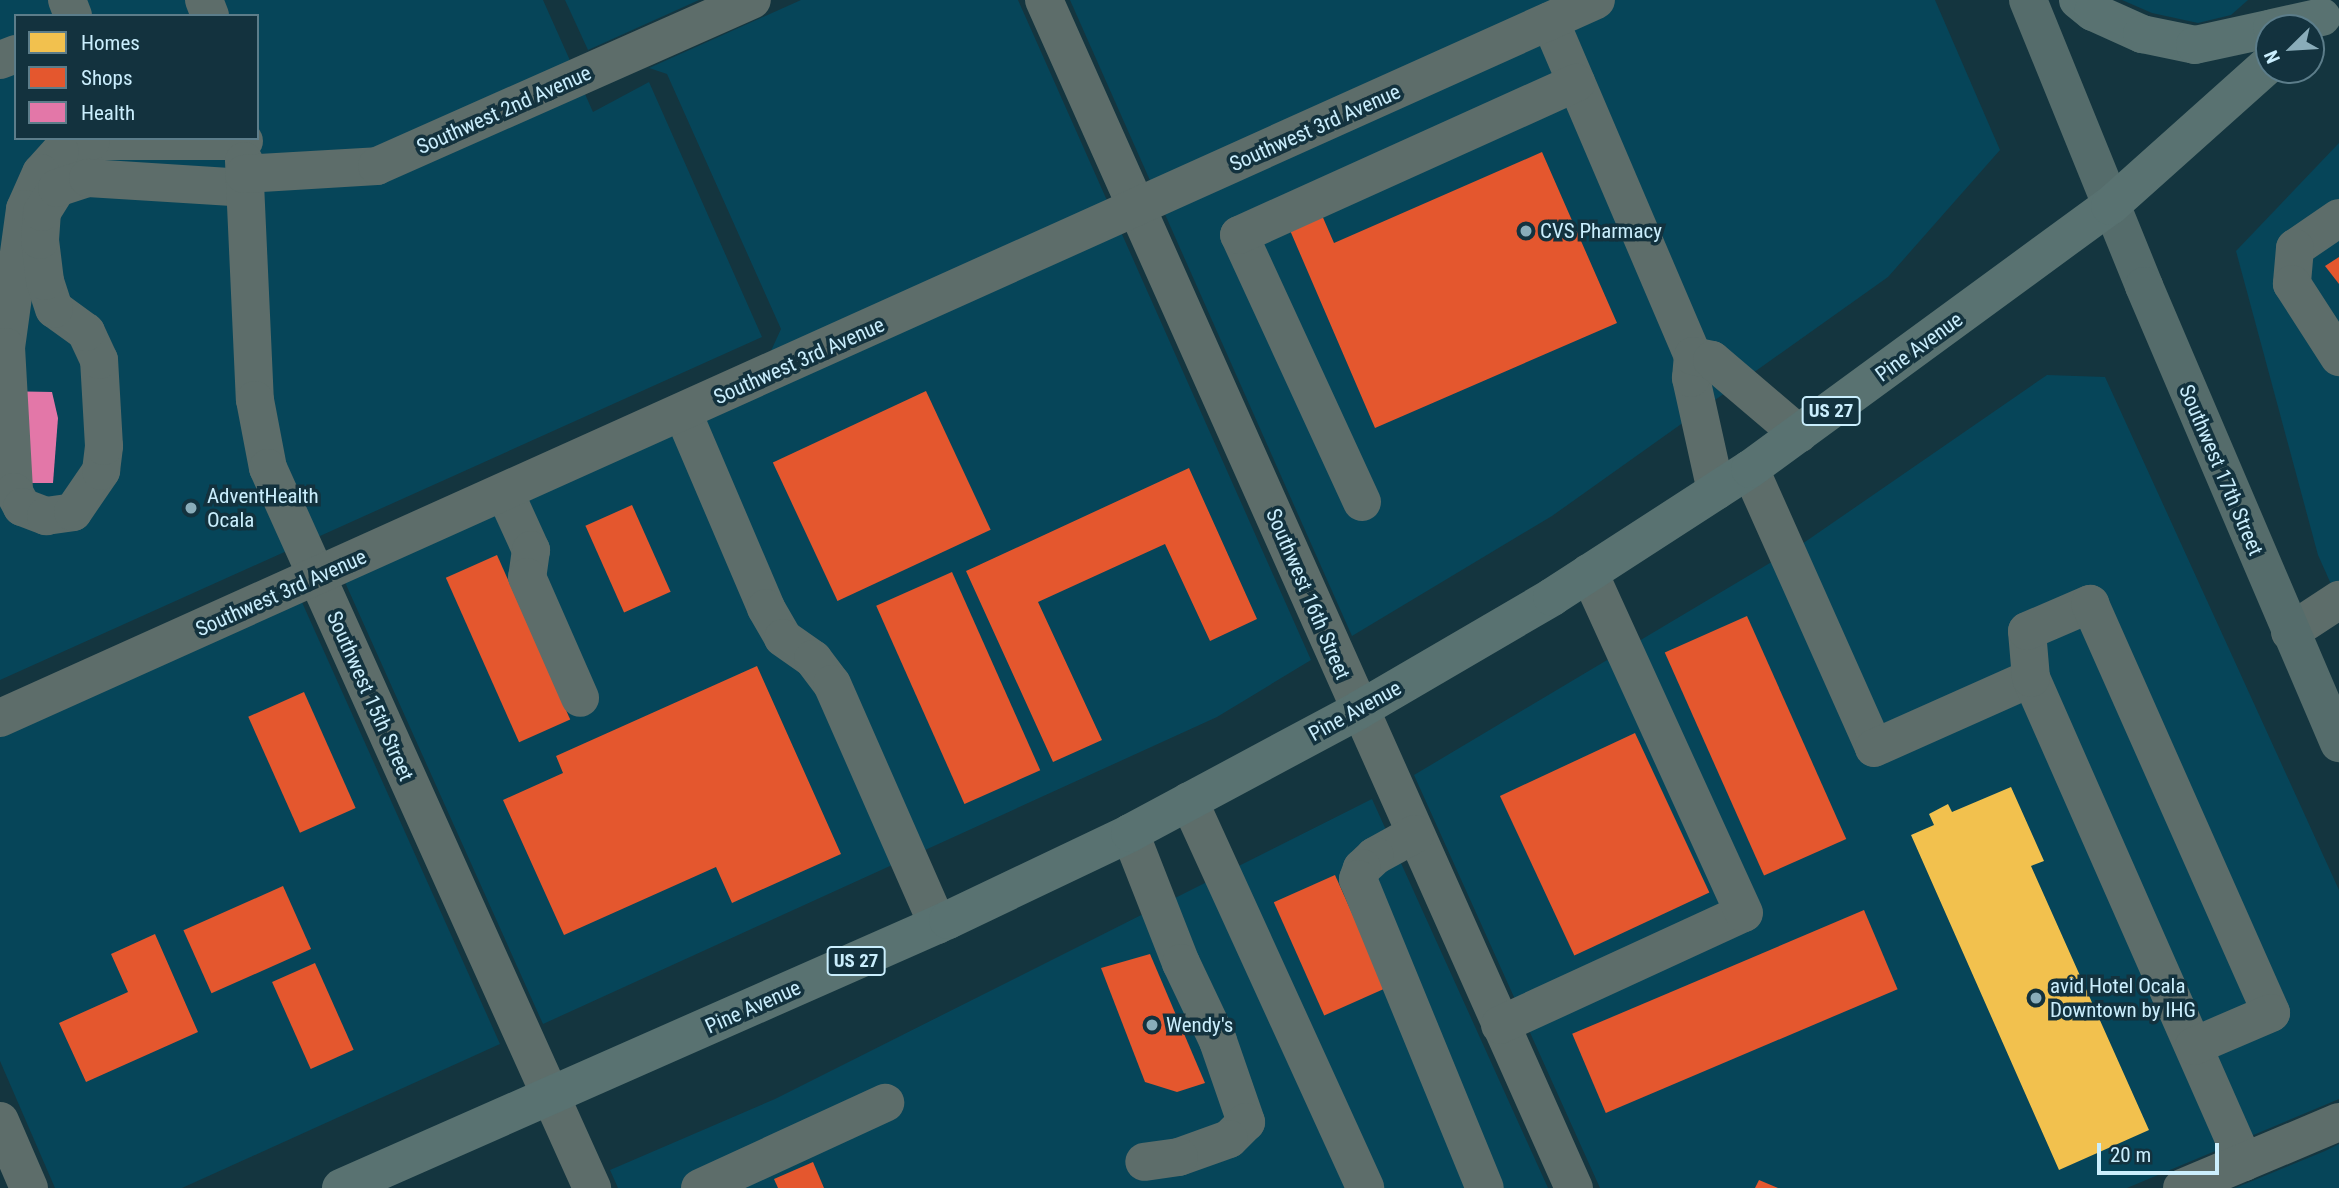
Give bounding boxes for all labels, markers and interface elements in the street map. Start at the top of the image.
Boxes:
legend [14,14,259,140]
north arrow [2255,14,2325,84]
text: Homes [81,31,140,55]
text: N [2259,47,2285,67]
street label: Southwest 2nd Avenue [413,60,595,160]
text: Shops [81,66,133,90]
street label: Southwest 3rd Avenue [1226,79,1404,177]
text: Health [81,101,135,125]
place label: CVS Pharmacy [1540,218,1662,244]
marker: CVS Pharmacy [1518,223,1534,239]
street label: Pine Avenue [1870,307,1968,387]
street label: Southwest 3rd Avenue [710,312,888,410]
street label: Southwest 17th Street [2174,381,2268,559]
road number: US 27 [1801,396,1861,426]
place label: AdventHealth Ocala [207,483,319,533]
marker: AdventHealth Ocala [181,498,201,518]
street label: Southwest 16th Street [1261,505,1355,683]
street label: Southwest 3rd Avenue [192,544,370,642]
street label: Southwest 15th Street [321,607,419,785]
street label: Pine Avenue [1304,675,1406,747]
road number: US 27 [826,945,886,976]
place label: avid Hotel Ocala Downtown by IHG [2050,973,2196,1023]
street label: Pine Avenue [701,975,805,1039]
marker: avid Hotel Ocala Downtown by IHG [2028,990,2044,1006]
place label: Wendy's [1166,1012,1233,1038]
marker: Wendy's [1144,1017,1160,1033]
scale bar [2101,1128,2224,1172]
text: 20 m [2110,1143,2151,1167]

